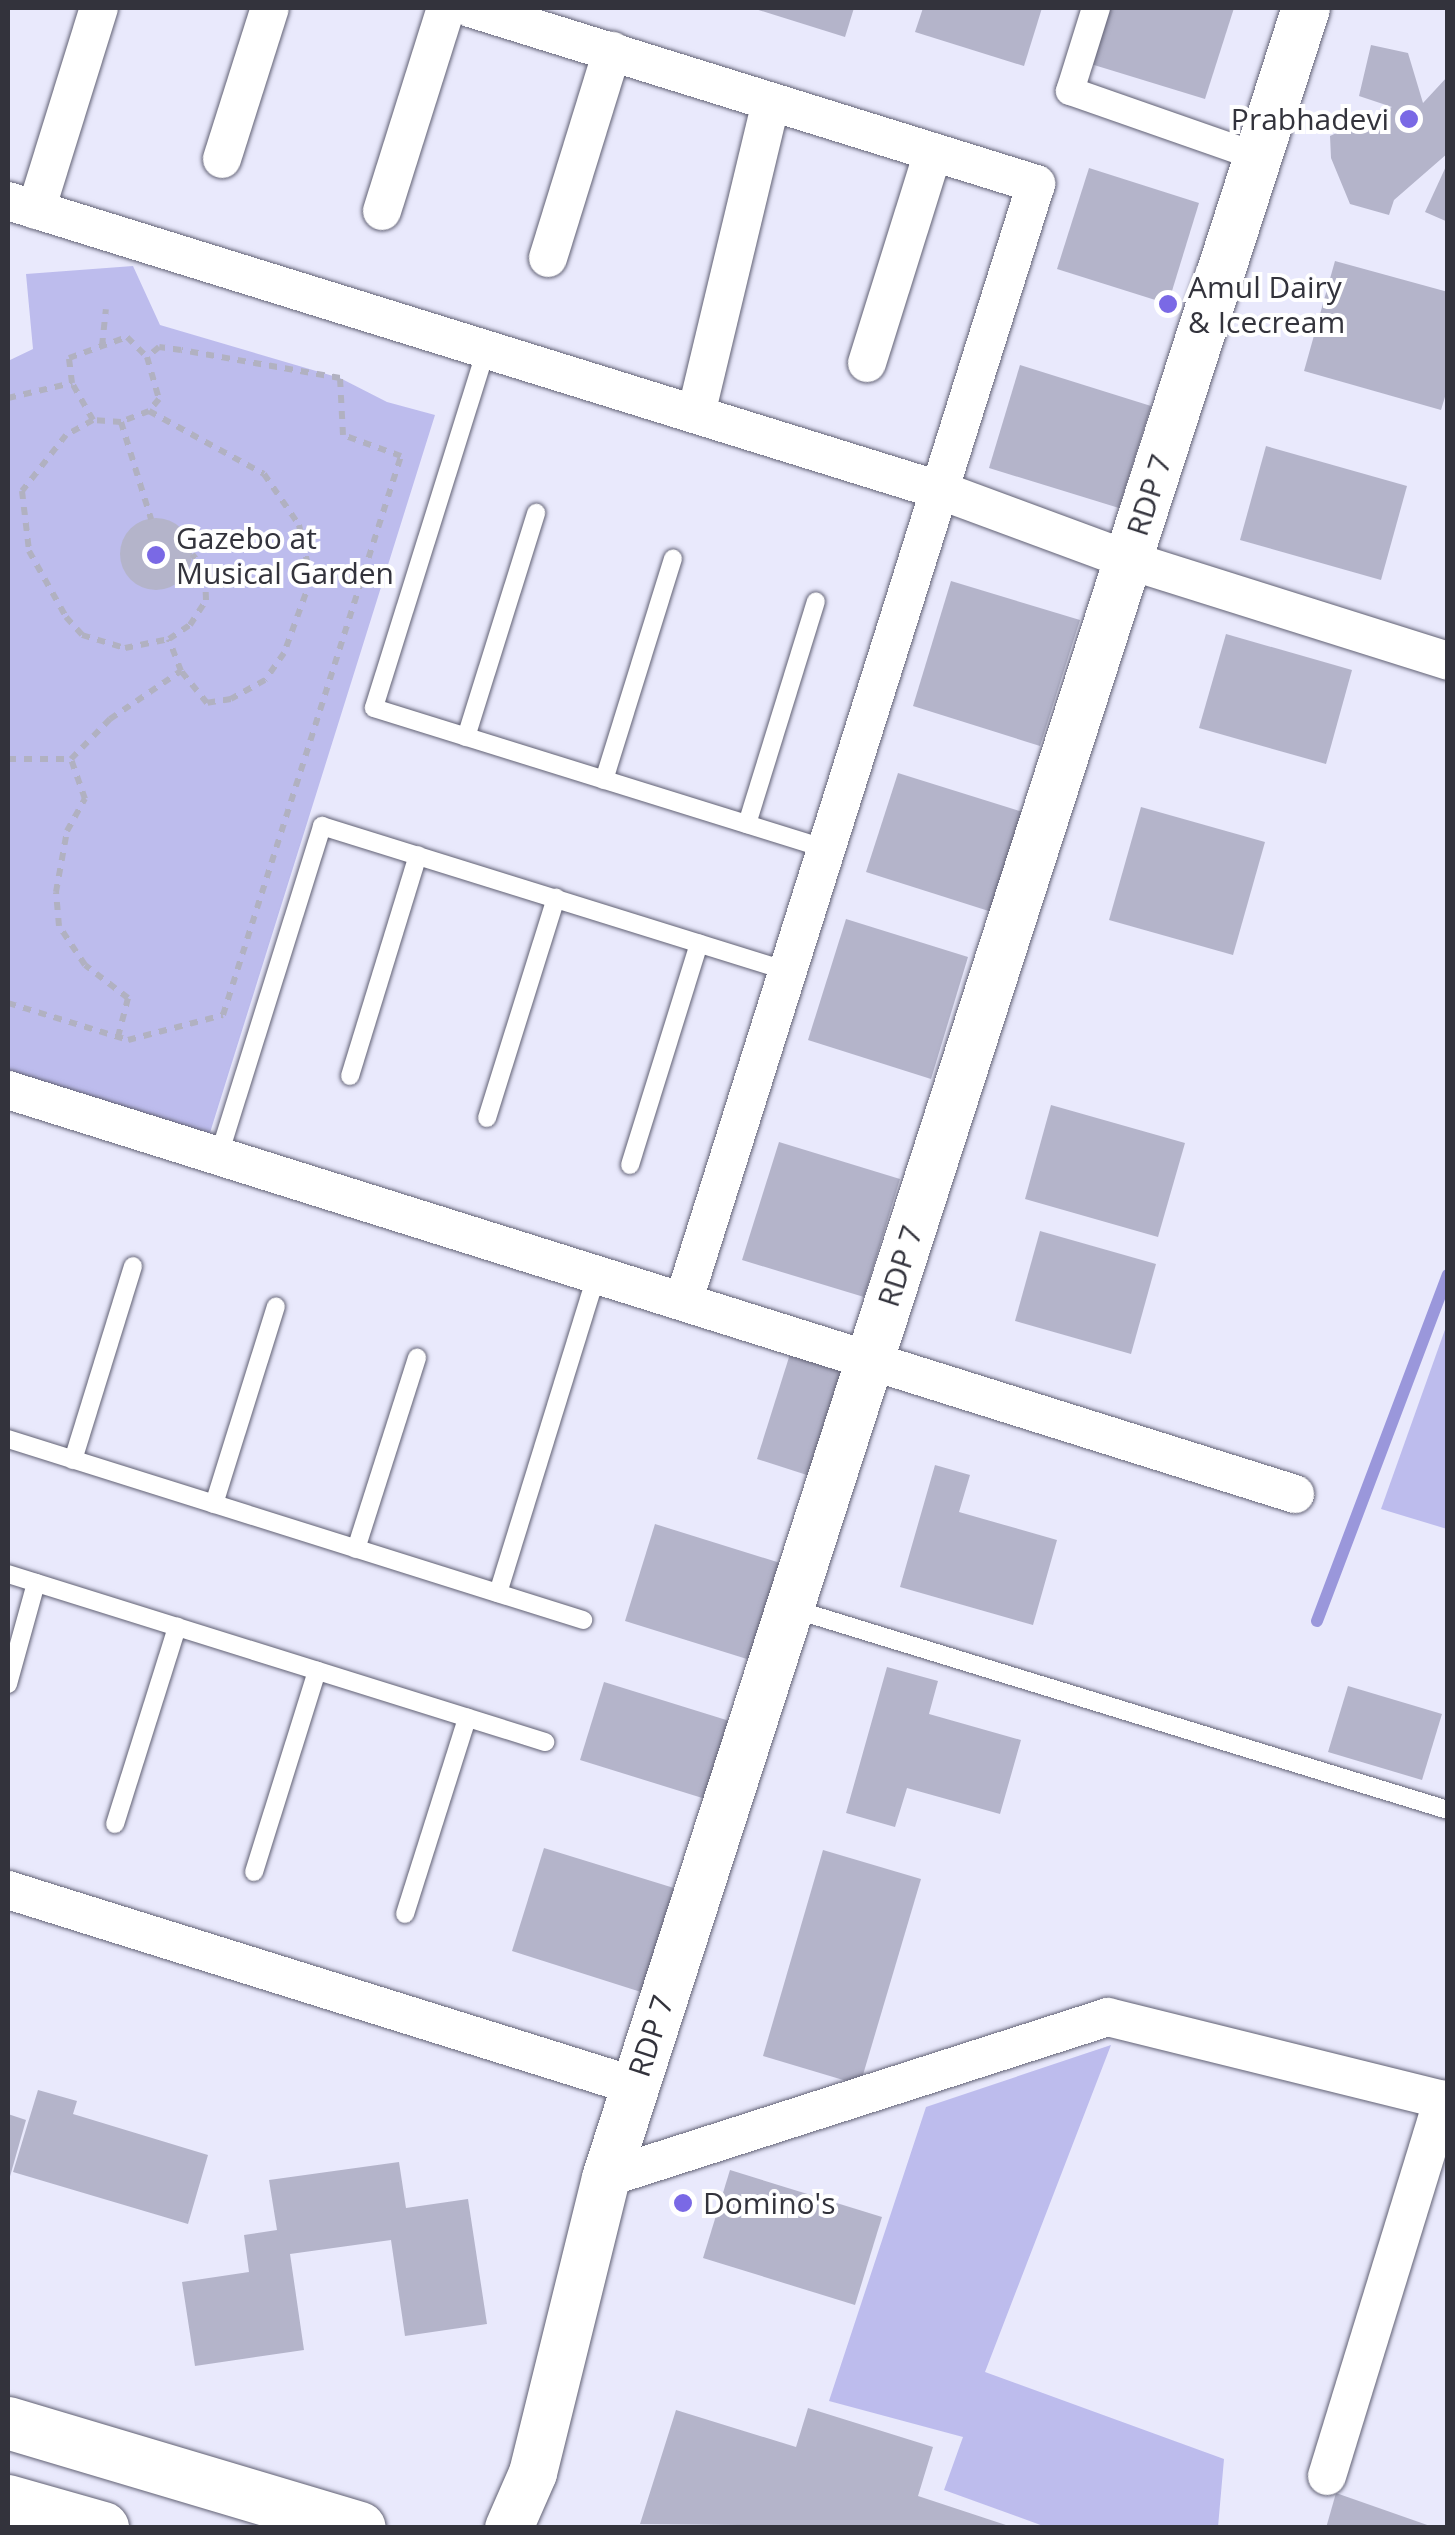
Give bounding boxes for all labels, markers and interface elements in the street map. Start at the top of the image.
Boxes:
place label: Prabhadevi [1231,101,1389,137]
marker: Prabhadevi [1398,108,1420,130]
place label: Amul Dairy & Icecream [1188,269,1345,340]
marker: Amul Dairy & Icecream [1157,293,1179,315]
street label: RDP 7 [1119,450,1179,540]
place label: Gazebo at Musical Garden [176,520,394,590]
marker: Gazebo at Musical Garden [145,544,167,566]
street label: RDP 7 [870,1221,930,1311]
street label: RDP 7 [621,1991,681,2081]
place label: Domino's [703,2185,835,2221]
marker: Domino's [672,2192,694,2214]

